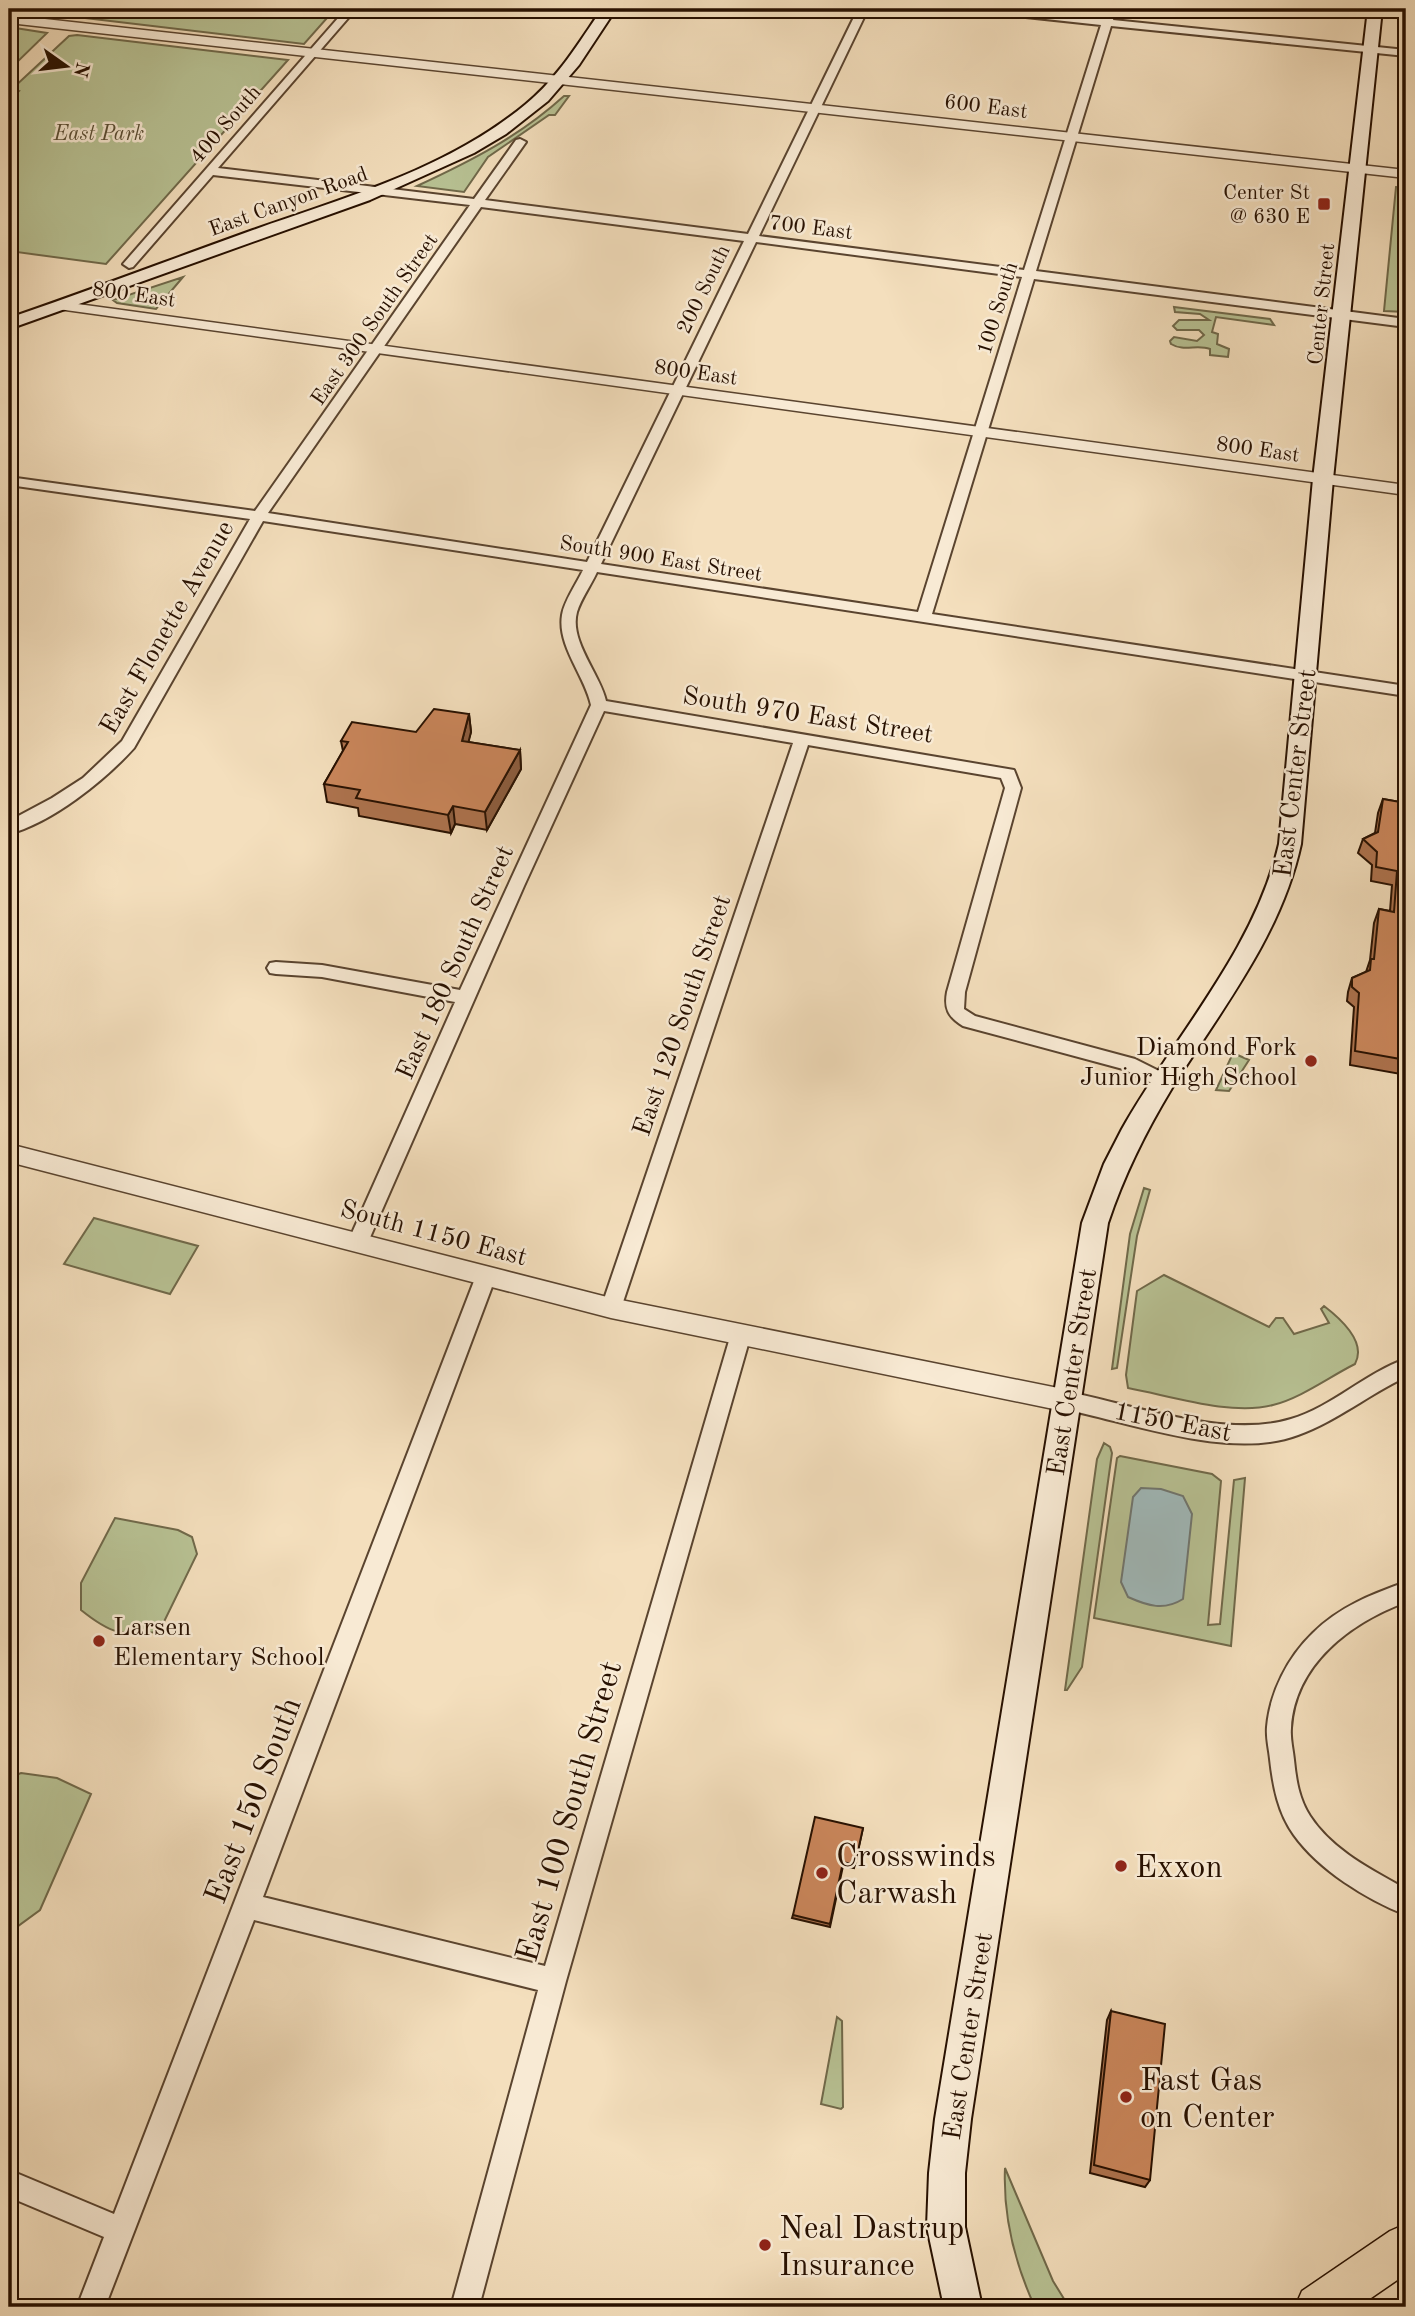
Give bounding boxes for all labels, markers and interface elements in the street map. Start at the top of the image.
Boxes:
north arrow [32,32,102,102]
text: N [69,60,91,79]
street label: 400 South [187,82,265,168]
street label: 600 East [943,92,1029,123]
park label: East Park [53,124,144,145]
street label: East Canyon Road [206,164,371,241]
place label: Center St @ 630 E [1223,183,1310,228]
marker: Center St @ 630 E [1316,196,1332,212]
street label: 700 East [768,213,854,244]
street label: East 300 South Street [308,230,443,410]
street label: 200 South [674,242,735,337]
street label: Center Street [1306,242,1339,366]
street label: 100 South [974,260,1022,357]
street label: 800 East [91,279,177,312]
street label: 800 East [653,357,739,390]
street label: 800 East [1215,434,1301,467]
street label: East Flonette Avenue [96,517,239,739]
street label: South 900 East Street [558,533,763,586]
street label: East Center Street [1270,668,1322,879]
street label: South 970 East Street [681,683,935,749]
street label: East 180 South Street [392,842,519,1084]
street label: East 120 South Street [629,892,736,1140]
place label: Diamond Fork Junior High School [1080,1035,1297,1091]
marker: Diamond Fork Junior High School [1303,1053,1319,1069]
street label: South 1150 East [337,1197,530,1271]
street label: East Center Street [1044,1267,1102,1478]
street label: 1150 East [1112,1399,1233,1447]
place label: Larsen Elementary School [113,1615,325,1671]
marker: Larsen Elementary School [91,1633,107,1649]
street label: East 100 South Street [513,1658,629,1966]
street label: East 150 South [201,1694,309,1909]
place label: Crosswinds Carwash [836,1842,996,1911]
place label: Exxon [1135,1853,1223,1885]
marker: Exxon [1113,1858,1129,1874]
marker: Crosswinds Carwash [814,1865,830,1881]
street label: East Center Street [940,1931,998,2142]
place label: Fast Gas on Center [1140,2066,1275,2135]
marker: Fast Gas on Center [1118,2089,1134,2105]
place label: Neal Dastrup Insurance [779,2214,964,2283]
marker: Neal Dastrup Insurance [757,2237,773,2253]

